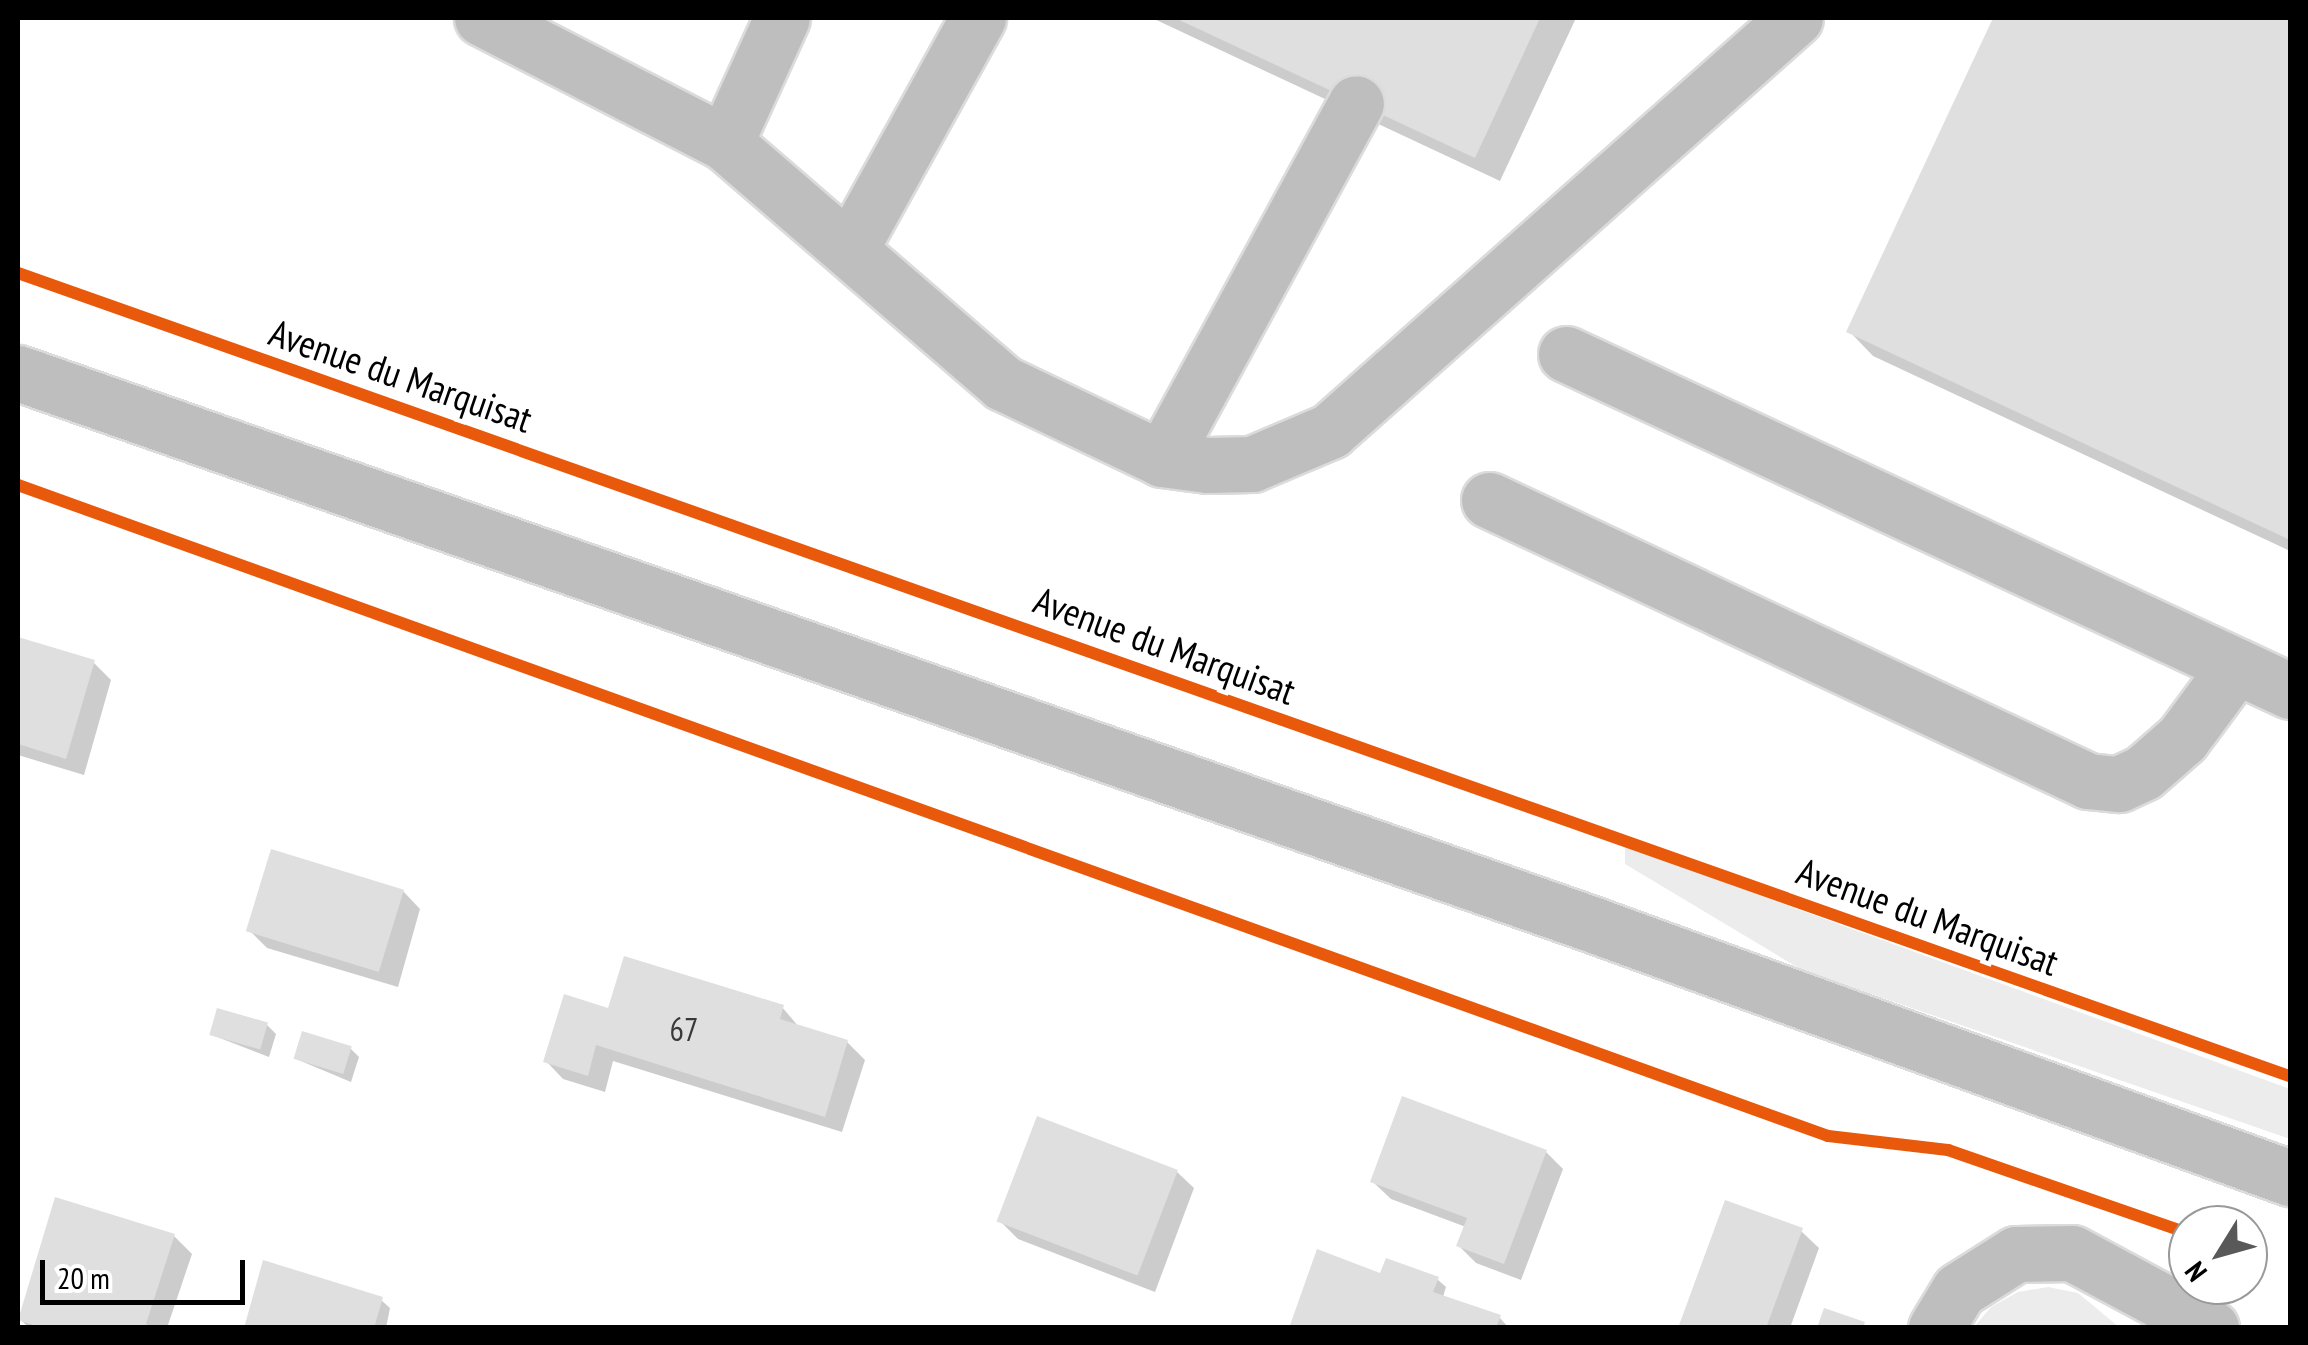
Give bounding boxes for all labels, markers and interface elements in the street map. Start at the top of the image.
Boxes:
street label: Avenue du Marquisat [264,309,538,441]
street label: Avenue du Marquisat [1028,577,1302,713]
street label: Avenue du Marquisat [1791,848,2065,984]
house number: 67 [670,1010,698,1048]
north arrow [2168,1205,2268,1305]
scale bar [45,1240,250,1302]
text: N [2176,1255,2215,1289]
text: 20 m [57,1258,110,1297]

